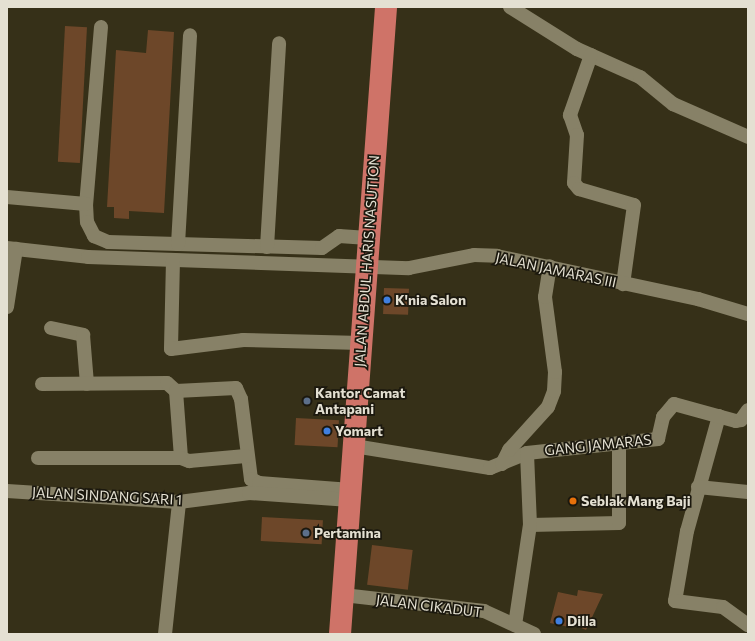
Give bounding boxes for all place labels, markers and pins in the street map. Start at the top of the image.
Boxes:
place label: K'nia Salon [395,292,466,308]
marker: K'nia Salon [382,295,392,305]
place label: Kantor Camat Antapani [315,385,405,418]
marker: Kantor Camat Antapani [302,396,312,406]
place label: Yomart [335,423,383,439]
marker: Yomart [322,426,332,436]
place label: Seblak Mang Baji [581,493,691,509]
marker: Seblak Mang Baji [568,496,578,506]
place label: Pertamina [314,525,381,541]
marker: Pertamina [301,528,311,538]
place label: Dilla [567,613,596,629]
marker: Dilla [554,616,564,626]

